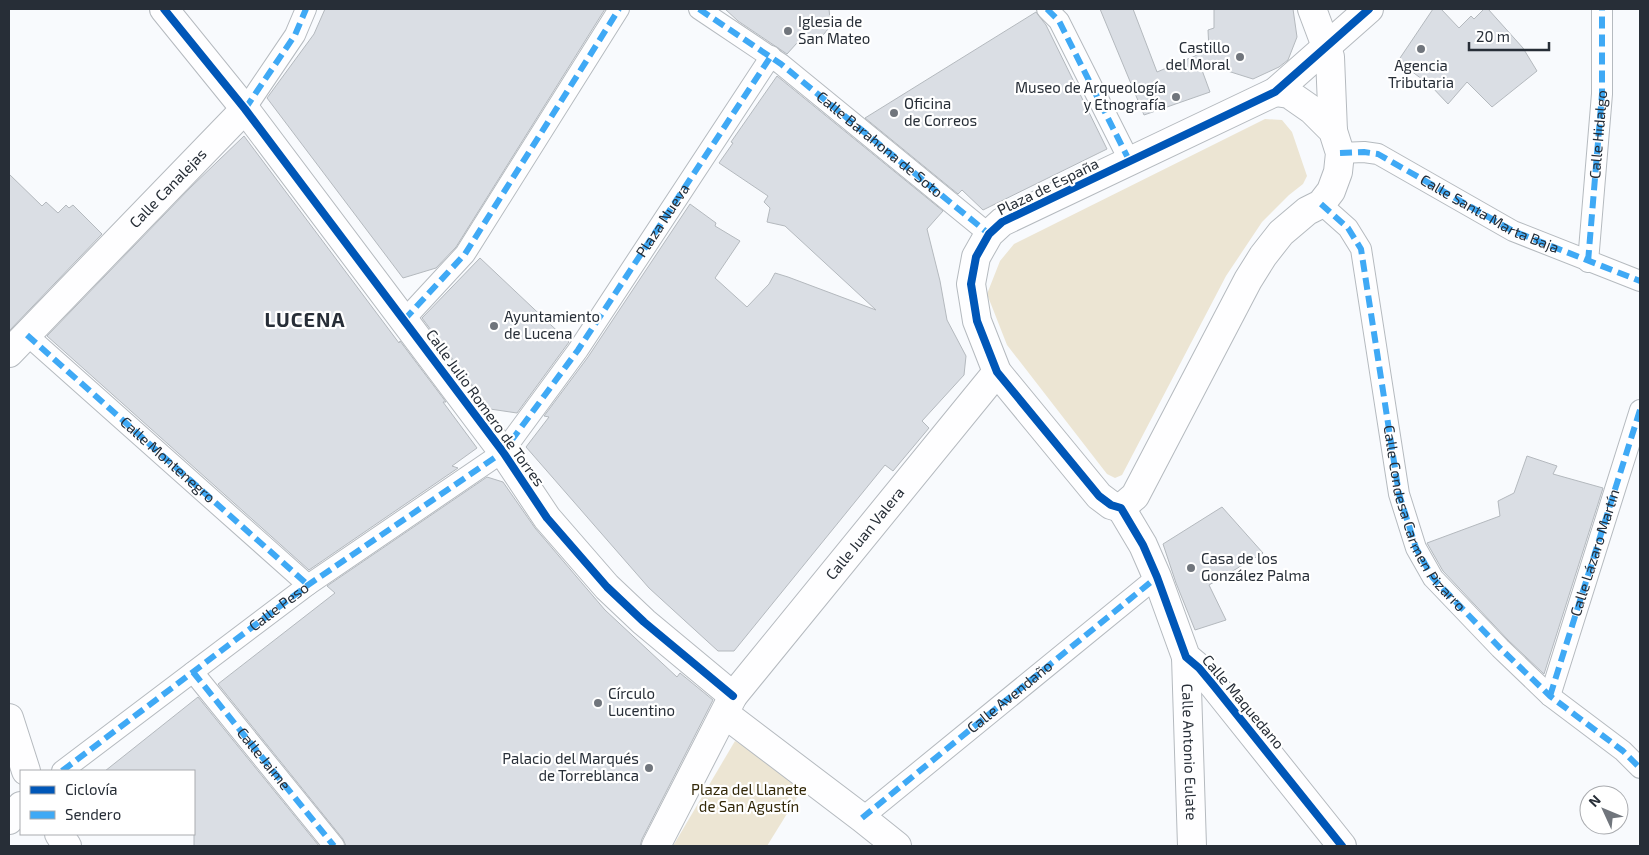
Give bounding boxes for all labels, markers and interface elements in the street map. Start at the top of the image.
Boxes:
place label: Iglesia de San Mateo [798,12,870,47]
scale bar [1469,20,1549,52]
marker: Iglesia de San Mateo [782,25,794,37]
text: 20 m [1476,27,1510,45]
place label: Castillo del Moral [1166,38,1231,73]
marker: Agencia Tributaria [1415,43,1427,55]
marker: Castillo del Moral [1234,51,1246,63]
place label: Agencia Tributaria [1388,56,1454,91]
place label: Museo de Arqueología y Etnografía [1015,78,1166,113]
street label: Calle Barahona de Soto [813,87,947,201]
street label: Calle Hidalgo [1585,89,1610,180]
marker: Museo de Arqueología y Etnografía [1170,91,1182,103]
place label: Oficina de Correos [904,94,977,129]
marker: Oficina de Correos [888,107,900,119]
street label: Calle Canalejas [125,144,210,231]
street label: Plaza de España [994,154,1101,218]
street label: Calle Santa Marta Baja [1417,170,1562,256]
street label: Plaza Nueva [632,180,693,260]
district label: LUCENA [265,307,346,331]
place label: Ayuntamiento de Lucena [504,307,600,342]
marker: Ayuntamiento de Lucena [488,320,500,332]
street label: Calle Julio Romero de Torres [423,325,549,489]
street label: Calle Montenegro [117,412,219,506]
street label: Calle Condesa Carmen Pizarro [1380,424,1470,615]
street label: Calle Juan Valera [821,483,908,583]
street label: Calle Lázaro Martín [1566,487,1623,618]
place label: Casa de los González Palma [1201,549,1310,584]
marker: Casa de los González Palma [1185,562,1197,574]
street label: Calle Peso [245,578,312,634]
street label: Calle Maquedano [1199,650,1288,752]
street label: Calle Avendaño [963,656,1055,736]
street label: Calle Antonio Eulate [1179,683,1201,821]
place label: Círculo Lucentino [608,684,675,719]
marker: Círculo Lucentino [592,697,604,709]
street label: Calle Jaime [234,724,295,793]
place label: Palacio del Marqués de Torreblanca [502,749,639,784]
marker: Palacio del Marqués de Torreblanca [643,762,655,774]
legend [20,770,195,835]
text: Ciclovía [65,780,117,798]
park label: Plaza del Llanete de San Agustín [691,780,807,815]
north arrow [1579,785,1629,835]
text: N [1585,791,1604,810]
text: Sendero [65,805,121,823]

